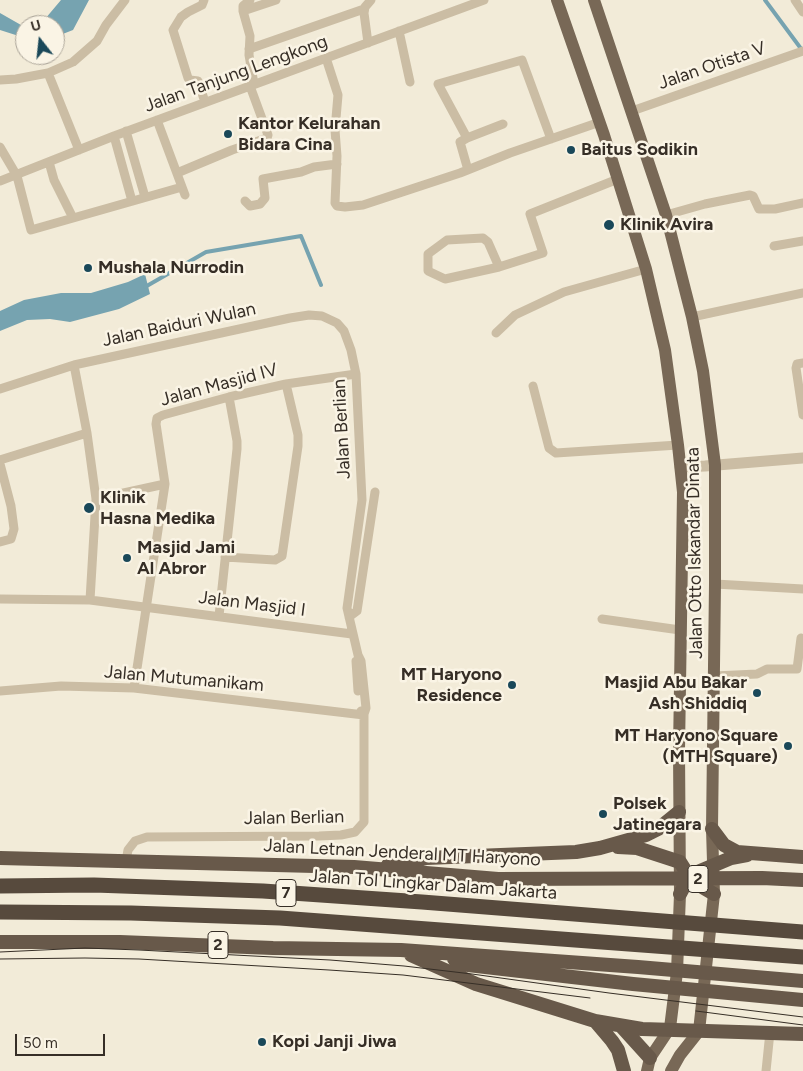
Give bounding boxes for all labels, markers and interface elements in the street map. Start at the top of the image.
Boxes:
north arrow [15,15,65,65]
text: U [29,17,43,36]
street label: Jalan Tanjung Lengkong [141,31,331,117]
street label: Jalan Otista V [655,38,769,94]
place label: Kantor Kelurahan Bidara Cina [238,113,380,156]
marker: Kantor Kelurahan Bidara Cina [222,128,234,140]
place label: Baitus Sodikin [581,139,698,161]
marker: Baitus Sodikin [565,144,577,156]
place label: Klinik Avira [620,214,713,236]
marker: Klinik Avira [602,218,616,232]
place label: Mushala Nurrodin [98,257,244,279]
marker: Mushala Nurrodin [82,262,94,274]
street label: Jalan Baiduri Wulan [100,298,258,352]
street label: Jalan Masjid IV [158,359,280,411]
street label: Jalan Berlian [329,378,355,480]
street label: Jalan Otto Iskandar Dinata [682,447,708,659]
place label: Klinik Hasna Medika [100,487,215,530]
marker: Klinik Hasna Medika [82,501,96,515]
place label: Masjid Jami Al Abror [137,537,235,580]
marker: Masjid Jami Al Abror [121,552,133,564]
street label: Jalan Masjid I [197,587,307,621]
street label: Jalan Mutumanikam [103,661,265,697]
place label: MT Haryono Residence [401,664,502,706]
place label: Masjid Abu Bakar Ash Shiddiq [604,672,747,714]
marker: MT Haryono Residence [506,679,518,691]
marker: Masjid Abu Bakar Ash Shiddiq [751,687,763,699]
place label: MT Haryono Square (MTH Square) [614,725,778,768]
marker: MT Haryono Square (MTH Square) [782,740,794,752]
place label: Polsek Jatinegara [613,793,702,836]
street label: Jalan Berlian [244,806,344,830]
marker: Polsek Jatinegara [597,808,609,820]
street label: Jalan Letnan Jenderal MT Haryono [263,835,541,871]
street label: Jalan Tol Lingkar Dalam Jakarta [308,866,558,904]
road number: 2 [688,866,708,892]
road number: 7 [276,880,296,906]
road number: 2 [208,932,228,958]
scale bar [18,1024,108,1056]
place label: Kopi Janji Jiwa [272,1031,397,1053]
text: 50 m [23,1034,58,1052]
marker: Kopi Janji Jiwa [256,1036,268,1048]

